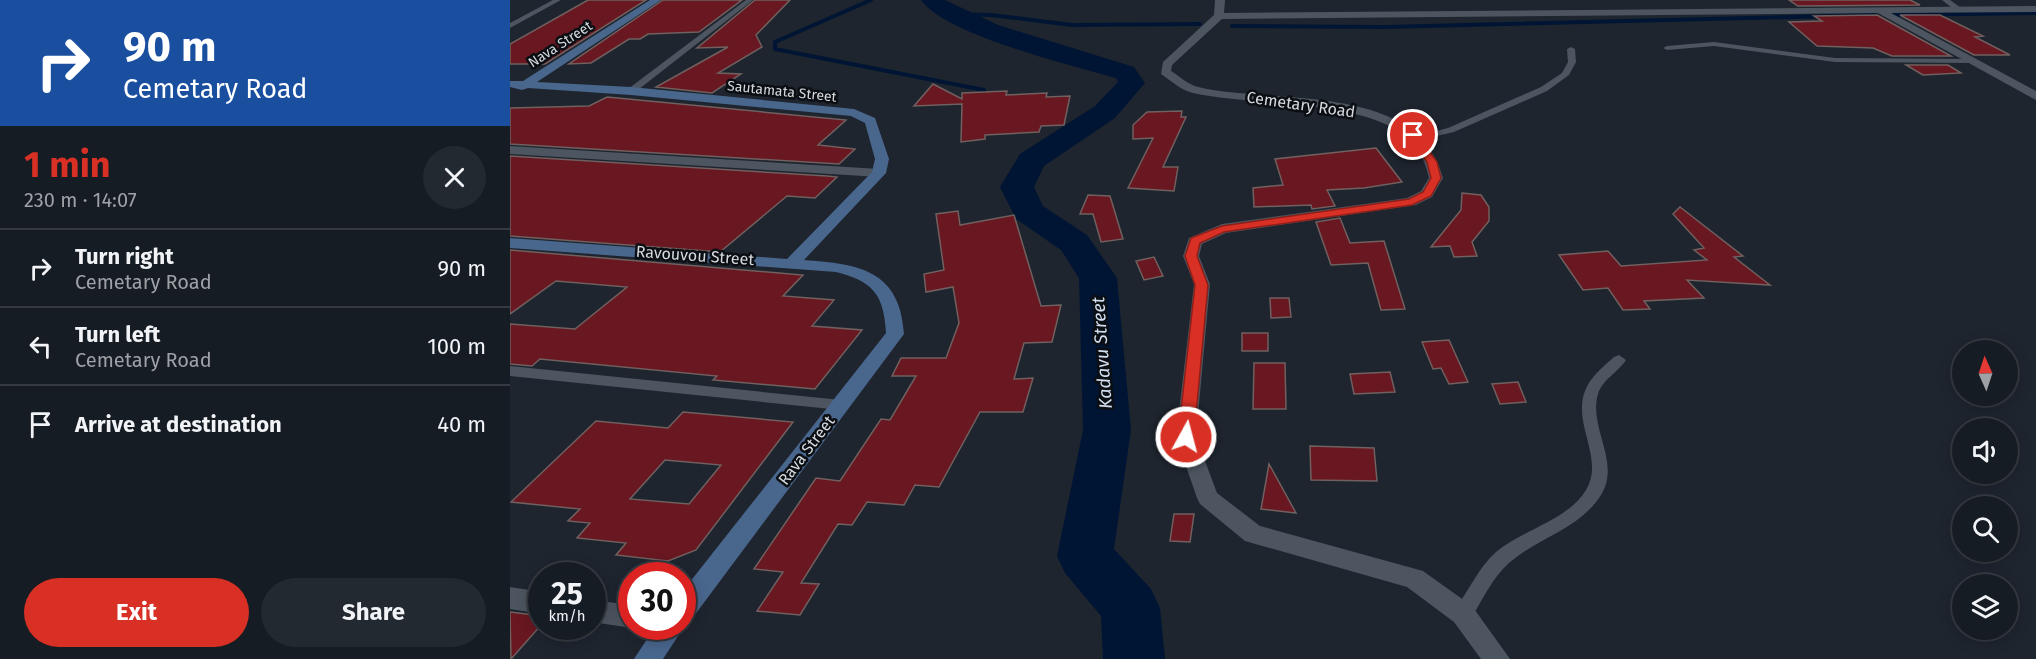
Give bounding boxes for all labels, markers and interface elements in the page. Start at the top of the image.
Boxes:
street label: Nava Street [525,17,596,71]
text: 90 m [123,22,217,72]
icon: right [24,24,102,102]
text: Cemetary Road [123,73,308,105]
street label: Sautamata Street [726,77,838,106]
street label: Cemetary Road [1245,87,1356,122]
pin [1387,109,1438,160]
icon: arrive [1396,118,1429,151]
text: 1 min [24,143,111,187]
button: close [423,146,486,209]
text: 230 m · 14:07 [24,188,137,212]
street label: Ravouvou Street [635,242,755,269]
text: Turn right [75,243,174,270]
icon: right [24,252,57,285]
text: 90 m [437,255,486,282]
text: Cemetary Road [75,270,212,294]
water label: Kadavu Street [1087,296,1117,410]
text: Turn left [75,321,160,348]
icon: left [24,330,57,363]
text: 100 m [427,333,486,360]
north arrow [1952,340,2018,406]
map controls [1952,340,2018,640]
text: Cemetary Road [75,348,212,372]
position arrow [1154,405,1218,469]
icon: arrive [24,408,57,441]
text: Arrive at destination [75,411,282,438]
text: 40 m [437,411,486,438]
street label: Rava Street [774,412,839,489]
button: sound [1952,418,2018,484]
button: search [1952,496,2018,562]
speed limit sign: 30 [618,562,696,640]
button: layers [1952,574,2018,640]
text: 25 [551,576,583,612]
button: Exit [24,578,249,647]
button: Share [261,578,486,647]
text: km/h [548,607,586,625]

